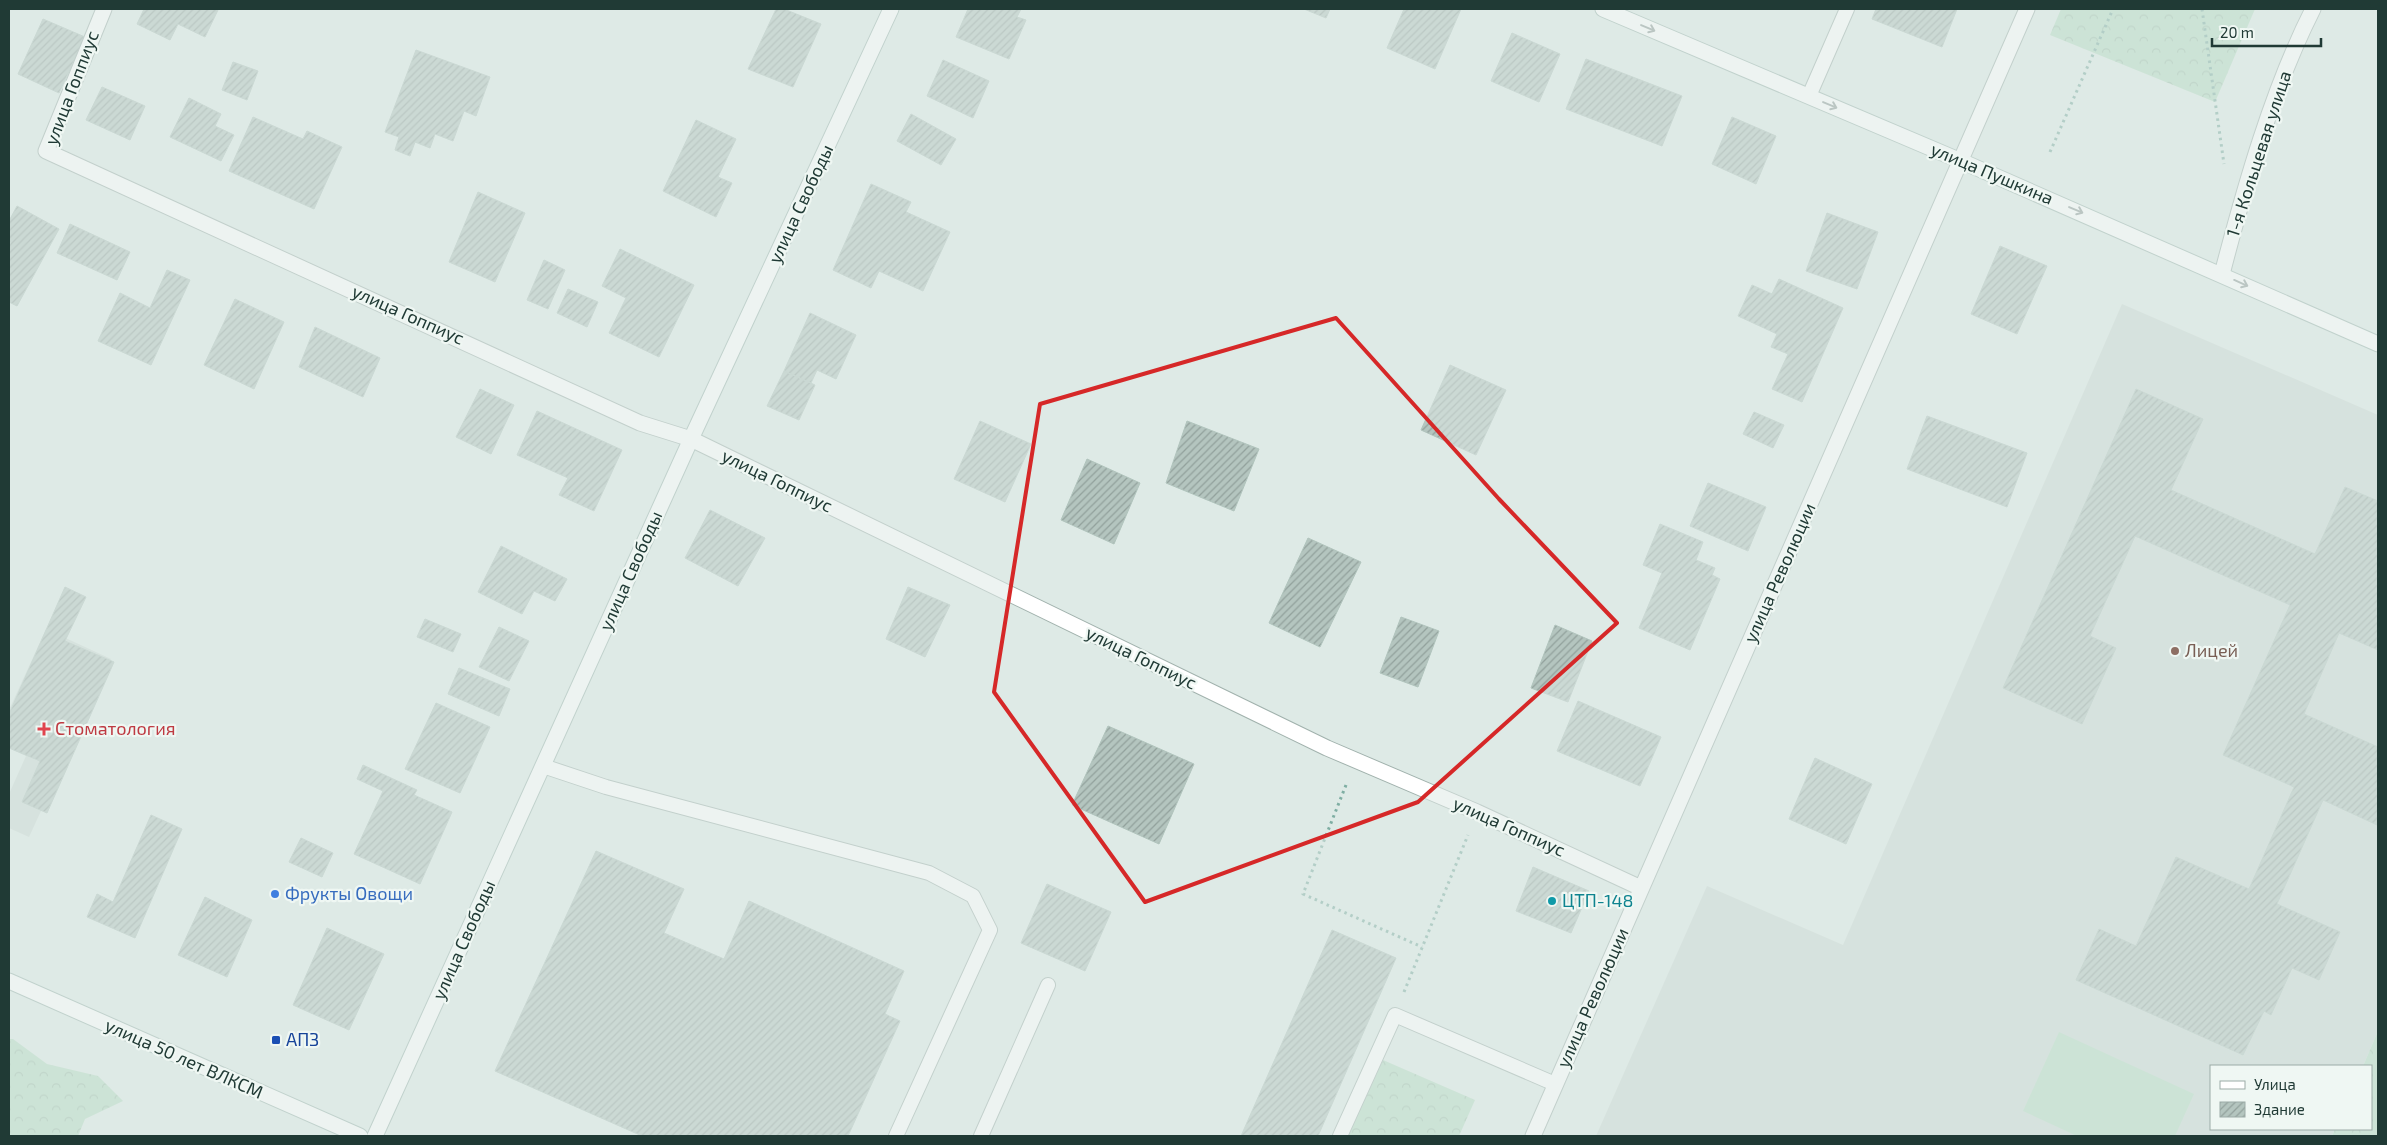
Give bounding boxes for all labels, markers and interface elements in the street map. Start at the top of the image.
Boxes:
scale bar [2212,15,2321,47]
one-way arrow [1640,23,1655,33]
text: 20 m [2220,23,2254,41]
street label: улица Гоппиус [39,27,103,148]
street label: 1-я Кольцевая улица [2221,68,2295,240]
one-way arrow [1822,101,1837,110]
street label: улица Пушкина [1928,137,2057,209]
street label: улица Свободы [763,141,837,267]
one-way arrow [2068,206,2083,216]
one-way arrow [2233,278,2248,288]
street label: улица Гоппиус [349,279,468,349]
street label: улица Гоппиус [718,444,837,516]
street label: улица Революции [1738,499,1820,646]
street label: улица Свободы [594,507,666,634]
street label: улица Гоппиус [1082,621,1201,693]
place label: Лицей [2185,639,2238,661]
marker: Лицей [2169,645,2181,657]
place label: Стоматология [55,717,175,739]
marker: Стоматология [37,722,51,736]
street label: улица Гоппиус [1450,791,1569,861]
street label: улица Свободы [427,876,499,1003]
place label: Фрукты Овощи [285,882,413,904]
marker: Фрукты Овощи [269,888,281,900]
place label: ЦТП-148 [1562,889,1633,911]
marker: ЦТП-148 [1546,895,1558,907]
street label: улица Революции [1551,924,1633,1071]
street label: улица 50 лет ВЛКСМ [102,1013,267,1103]
place label: АПЗ [286,1028,319,1050]
marker: АПЗ [270,1034,282,1046]
legend [2210,1065,2372,1130]
text: Улица [2254,1075,2296,1093]
text: Здание [2254,1100,2305,1118]

